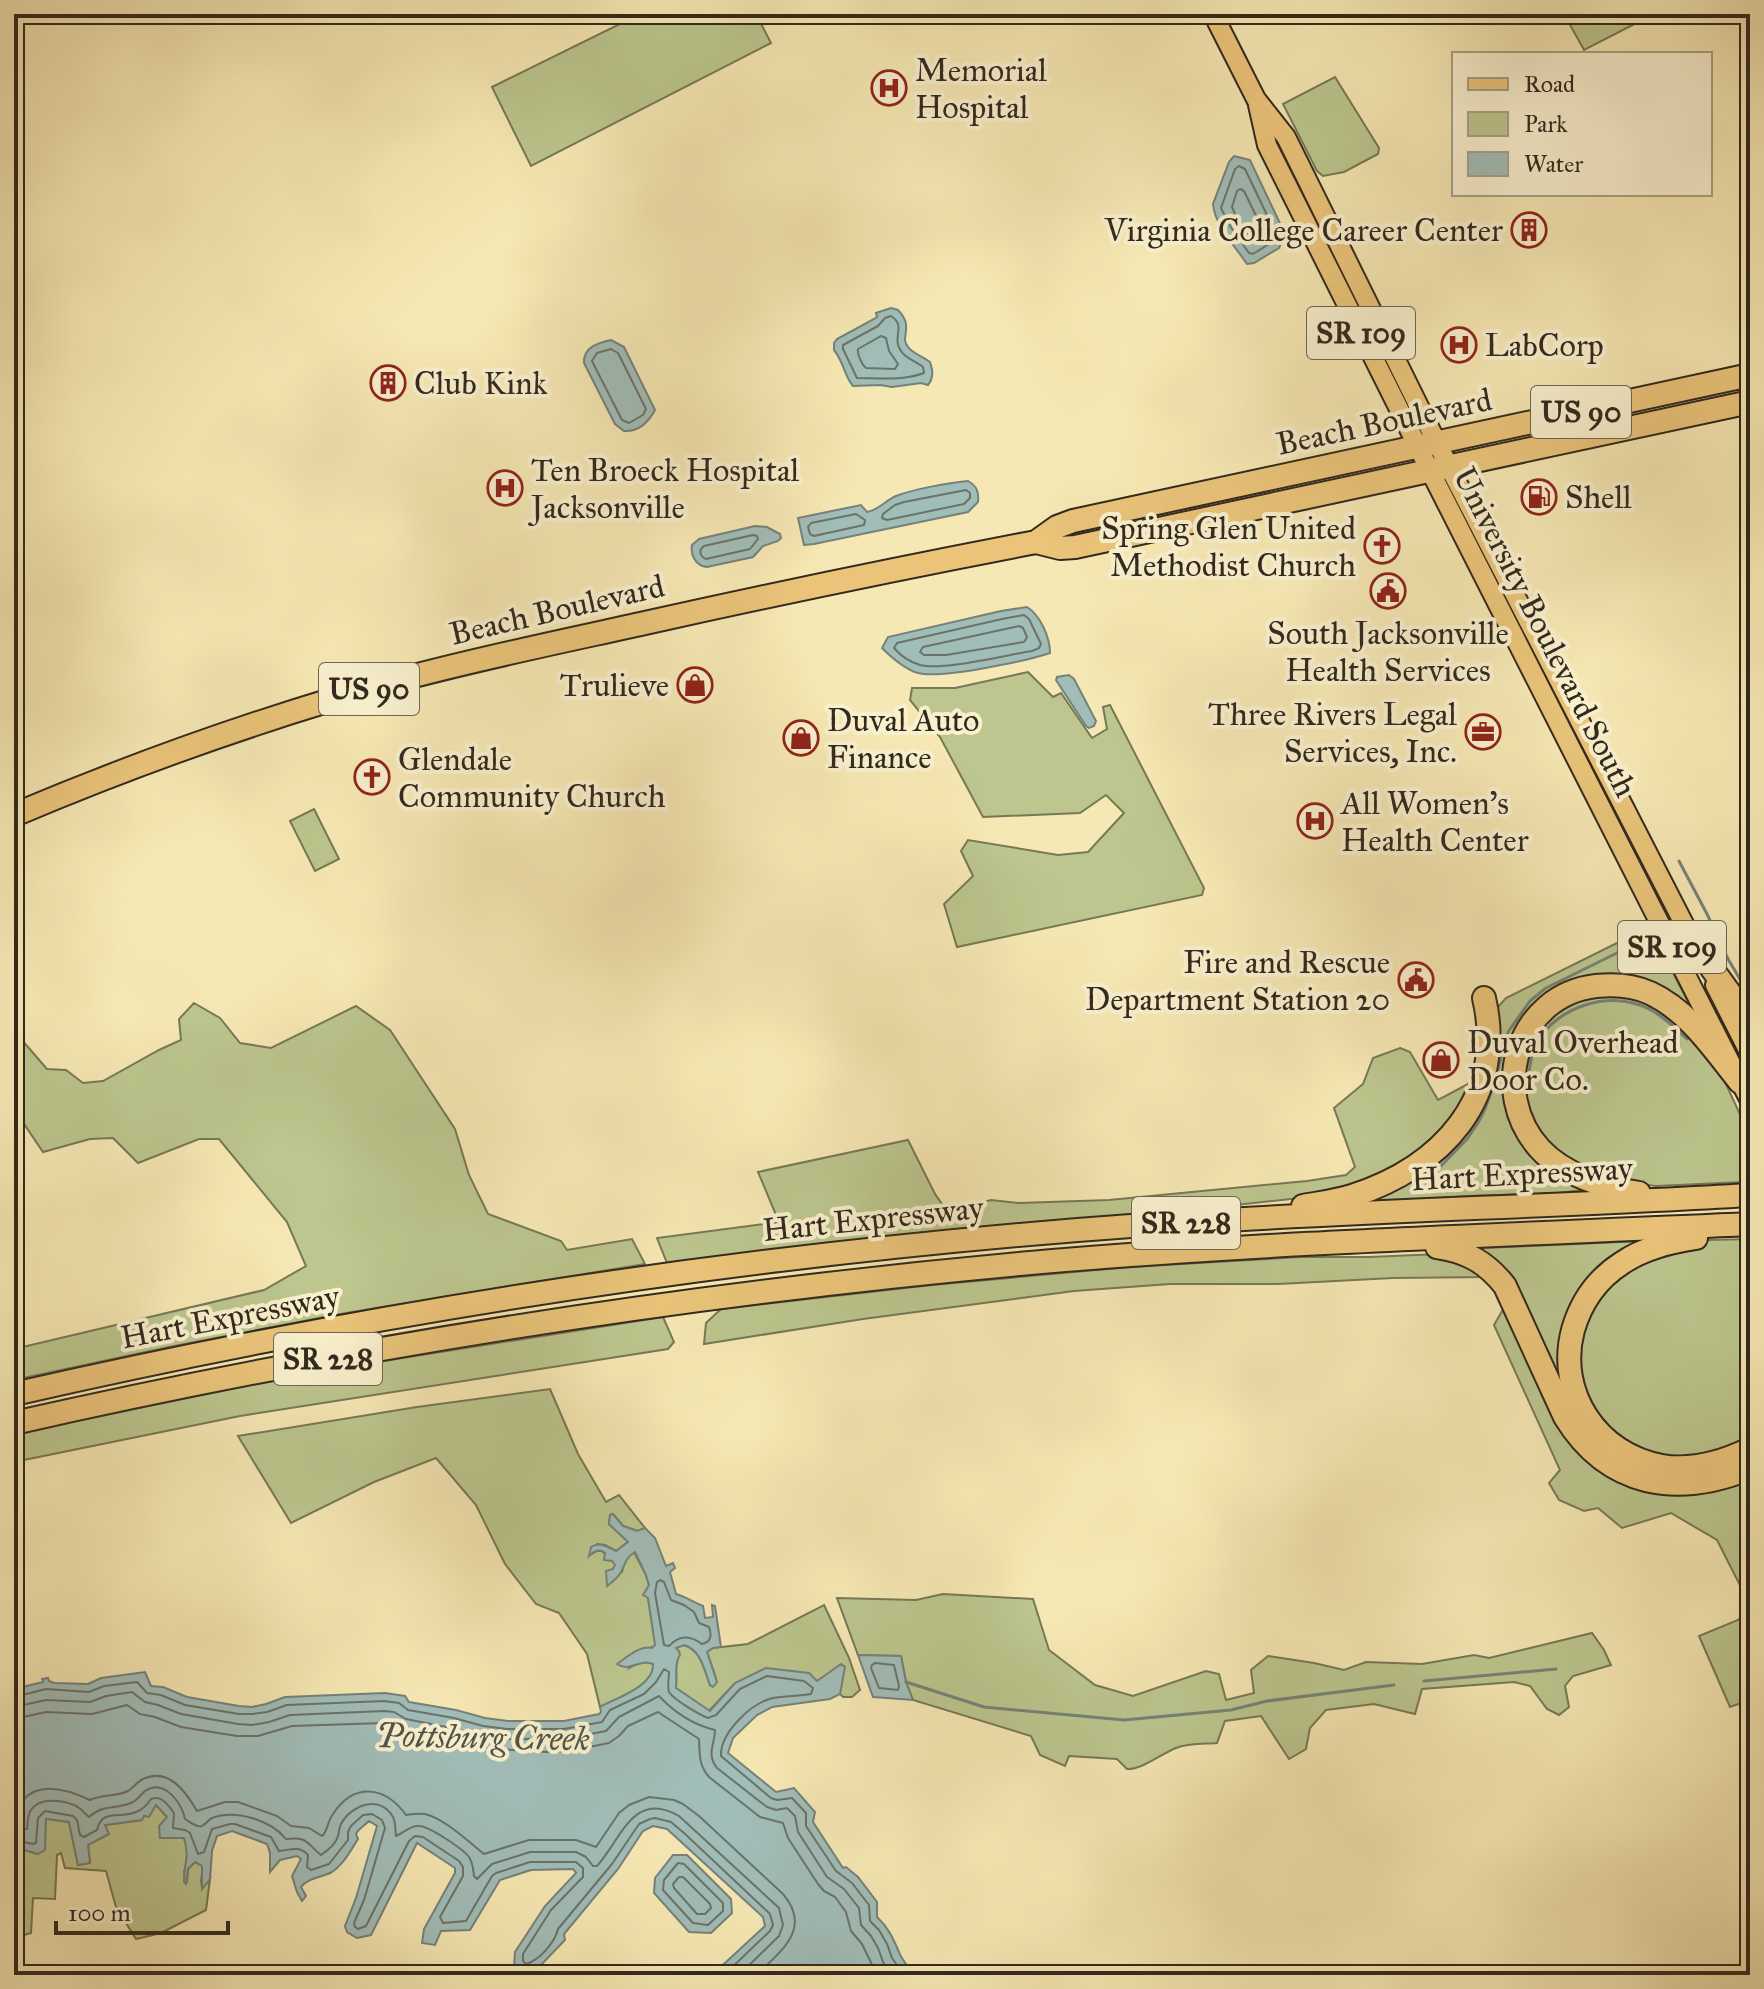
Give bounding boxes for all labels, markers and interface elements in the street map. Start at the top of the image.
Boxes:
place label: Memorial Hospital [915,51,1047,127]
legend [1452,52,1712,196]
hospital icon: Memorial Hospital [870,69,908,107]
text: Road [1524,69,1575,99]
text: Park [1524,109,1568,139]
text: Water [1524,149,1583,179]
place label: Virginia College Career Center [1103,211,1503,250]
building icon: Virginia College Career Center [1510,211,1548,249]
road number: SR 109 [1307,307,1415,359]
hospital icon: LabCorp [1440,326,1478,364]
place label: LabCorp [1485,326,1604,365]
building icon: Club Kink [369,364,407,402]
place label: Club Kink [414,364,548,403]
street label: Beach Boulevard [1273,380,1495,464]
road number: US 90 [1531,386,1631,438]
place label: Ten Broeck Hospital Jacksonville [528,451,800,527]
street label: University Boulevard South [1445,461,1645,804]
hospital icon: Ten Broeck Hospital Jacksonville [486,469,524,507]
fuel station icon: Shell [1520,478,1558,516]
place label: Shell [1565,478,1632,517]
place label: Spring Glen United Methodist Church [1101,509,1356,585]
church icon: Spring Glen United Methodist Church [1363,527,1401,565]
street label: Beach Boulevard [446,566,668,654]
public building icon: South Jacksonville Health Services [1369,572,1407,610]
place label: South Jacksonville Health Services [1267,614,1509,690]
road number: US 90 [319,663,419,715]
place label: Trulieve [560,666,669,705]
shop icon: Trulieve [676,666,714,704]
place label: Three Rivers Legal Services, Inc. [1208,695,1457,771]
place label: Duval Auto Finance [827,701,979,777]
office icon: Three Rivers Legal Services, Inc. [1464,713,1502,751]
shop icon: Duval Auto Finance [782,719,820,757]
place label: Glendale Community Church [398,740,666,816]
church icon: Glendale Community Church [353,758,391,796]
place label: All Women's Health Center [1339,784,1529,860]
hospital icon: All Women's Health Center [1296,802,1334,840]
road number: SR 109 [1618,921,1726,973]
place label: Fire and Rescue Department Station 20 [1085,943,1390,1019]
public building icon: Fire and Rescue Department Station 20 [1397,961,1435,999]
place label: Duval Overhead Door Co. [1467,1023,1679,1099]
shop icon: Duval Overhead Door Co. [1422,1041,1460,1079]
street label: Hart Expressway [1410,1149,1635,1199]
street label: Hart Expressway [761,1188,986,1250]
road number: SR 228 [1132,1197,1240,1249]
street label: Hart Expressway [117,1276,344,1357]
road number: SR 228 [274,1333,382,1385]
water label: Pottsburg Creek [376,1715,590,1759]
scale bar [56,1885,228,1935]
text: 100 m [68,1898,131,1928]

